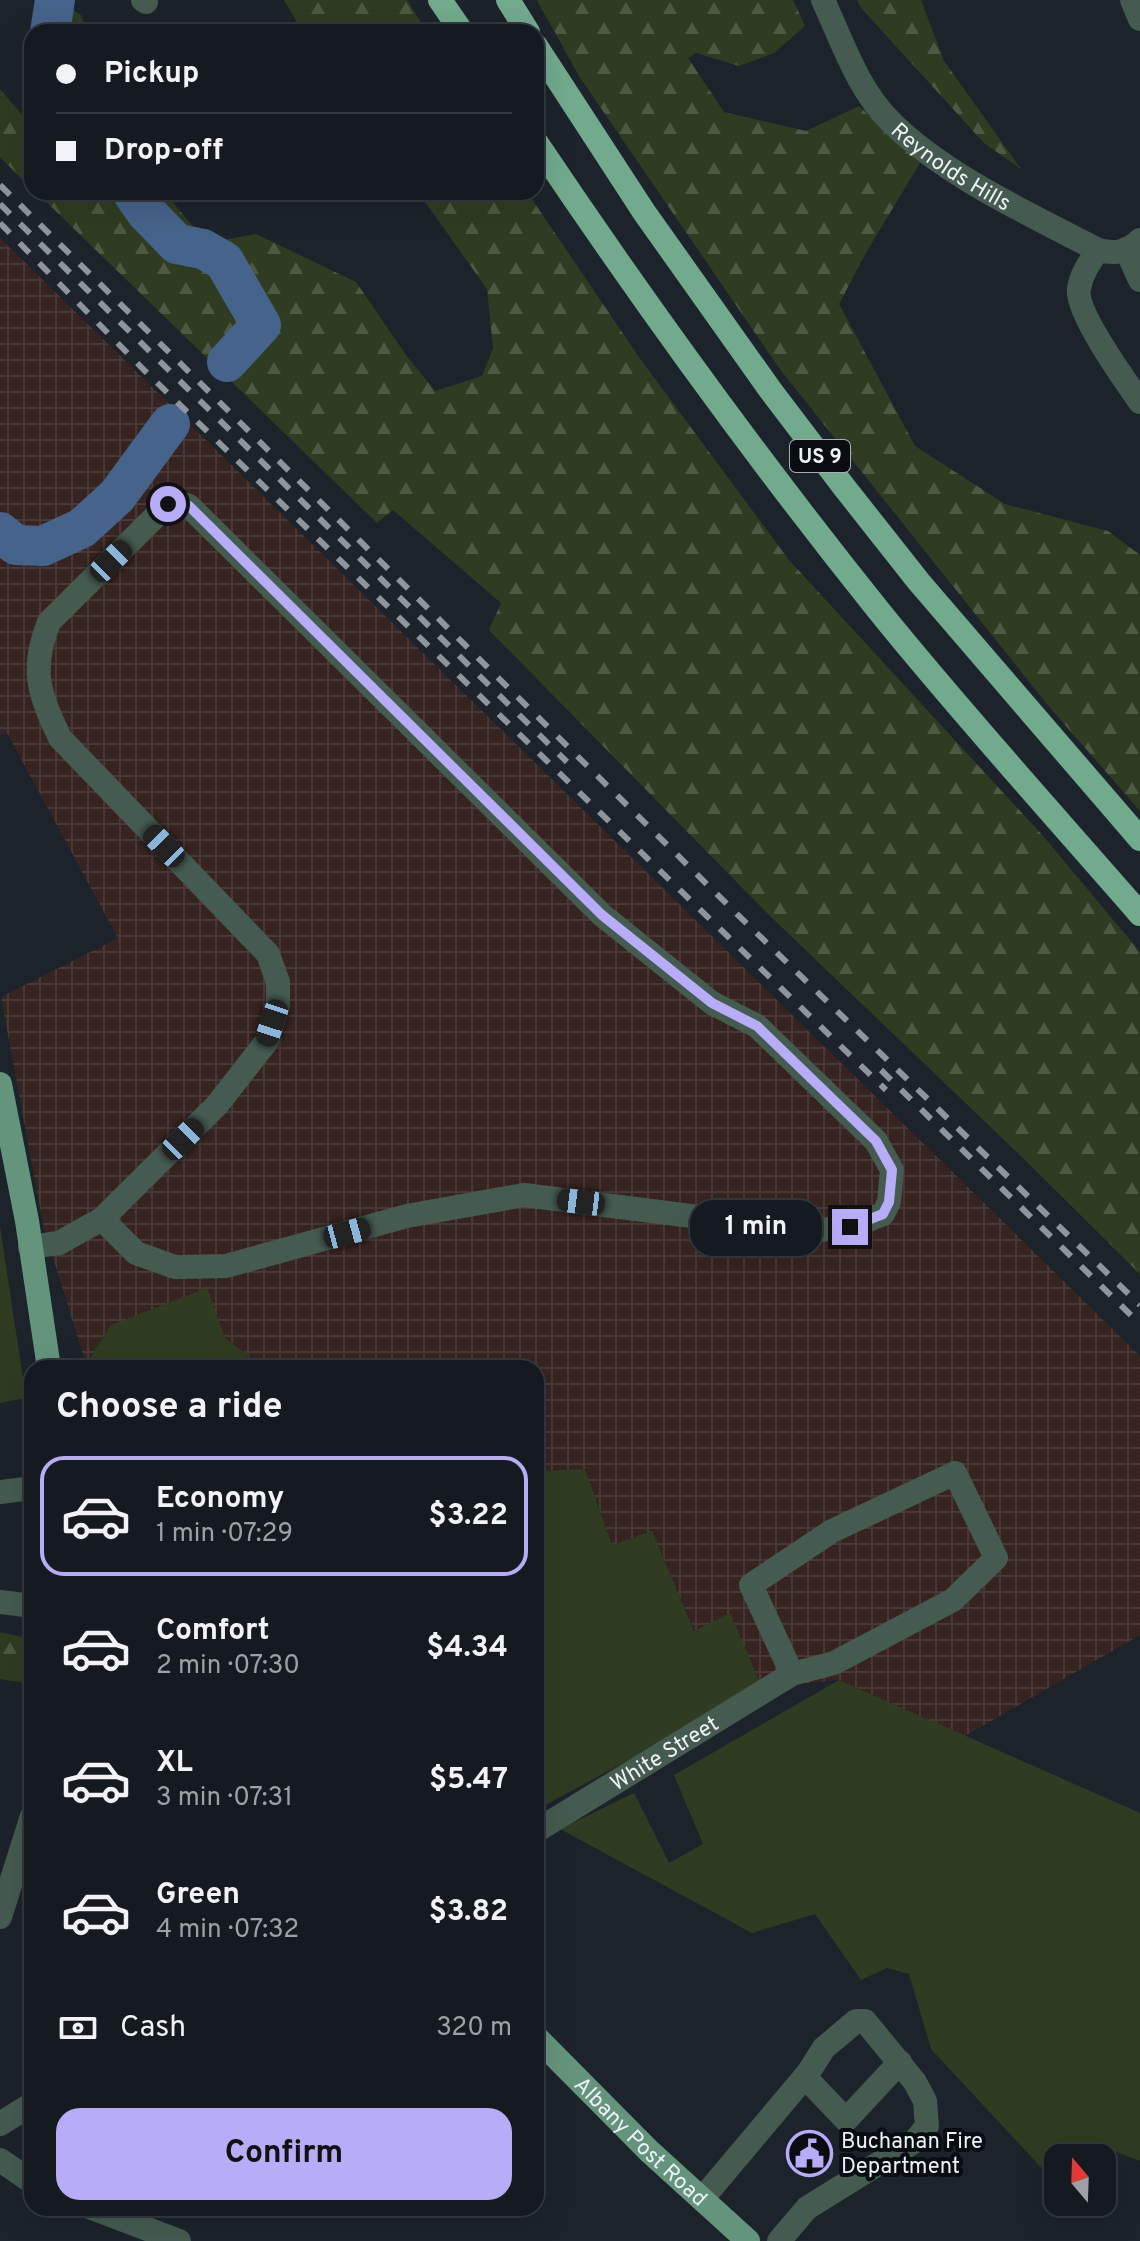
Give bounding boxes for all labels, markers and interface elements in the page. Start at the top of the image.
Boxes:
text: Pickup [104,56,199,93]
street label: Reynolds Hills [884,118,1015,218]
text: Drop-off [104,133,223,170]
road number: US 9 [790,440,850,472]
route start [150,486,186,522]
car [86,536,136,586]
car [139,820,189,872]
car [253,996,291,1050]
car [158,1114,208,1164]
car [556,1187,606,1217]
callout: 1 min [690,1199,822,1255]
route end [832,1209,868,1245]
text: 1 min [725,1211,787,1244]
car [321,1215,373,1251]
text: Choose a ride [56,1385,282,1431]
icon: car [60,1480,132,1552]
text: Economy [156,1481,284,1518]
text: $3.22 [429,1498,508,1535]
text: 1 min · 07:29 [156,1518,293,1551]
icon: car [60,1612,132,1684]
text: Comfort [156,1613,269,1650]
text: $4.34 [426,1630,508,1667]
text: 2 min · 07:30 [156,1650,300,1683]
street label: White Street [606,1711,724,1798]
icon: car [60,1744,132,1816]
text: XL [156,1745,193,1782]
text: $5.47 [429,1762,508,1799]
text: 3 min · 07:31 [156,1782,293,1815]
icon: car [60,1876,132,1948]
text: Green [156,1877,240,1914]
text: $3.82 [429,1894,508,1931]
text: 4 min · 07:32 [156,1914,299,1947]
icon: cash [56,2006,100,2050]
text: Cash [120,2010,186,2047]
text: 320 m [436,2012,512,2045]
street label: Albany Post Road [567,2072,712,2213]
button: Confirm [56,2108,512,2200]
public building icon: Buchanan Fire Department [786,2129,834,2177]
place label: Buchanan Fire Department [841,2129,983,2181]
north arrow [1044,2144,1116,2216]
map controls [1044,2144,1116,2216]

